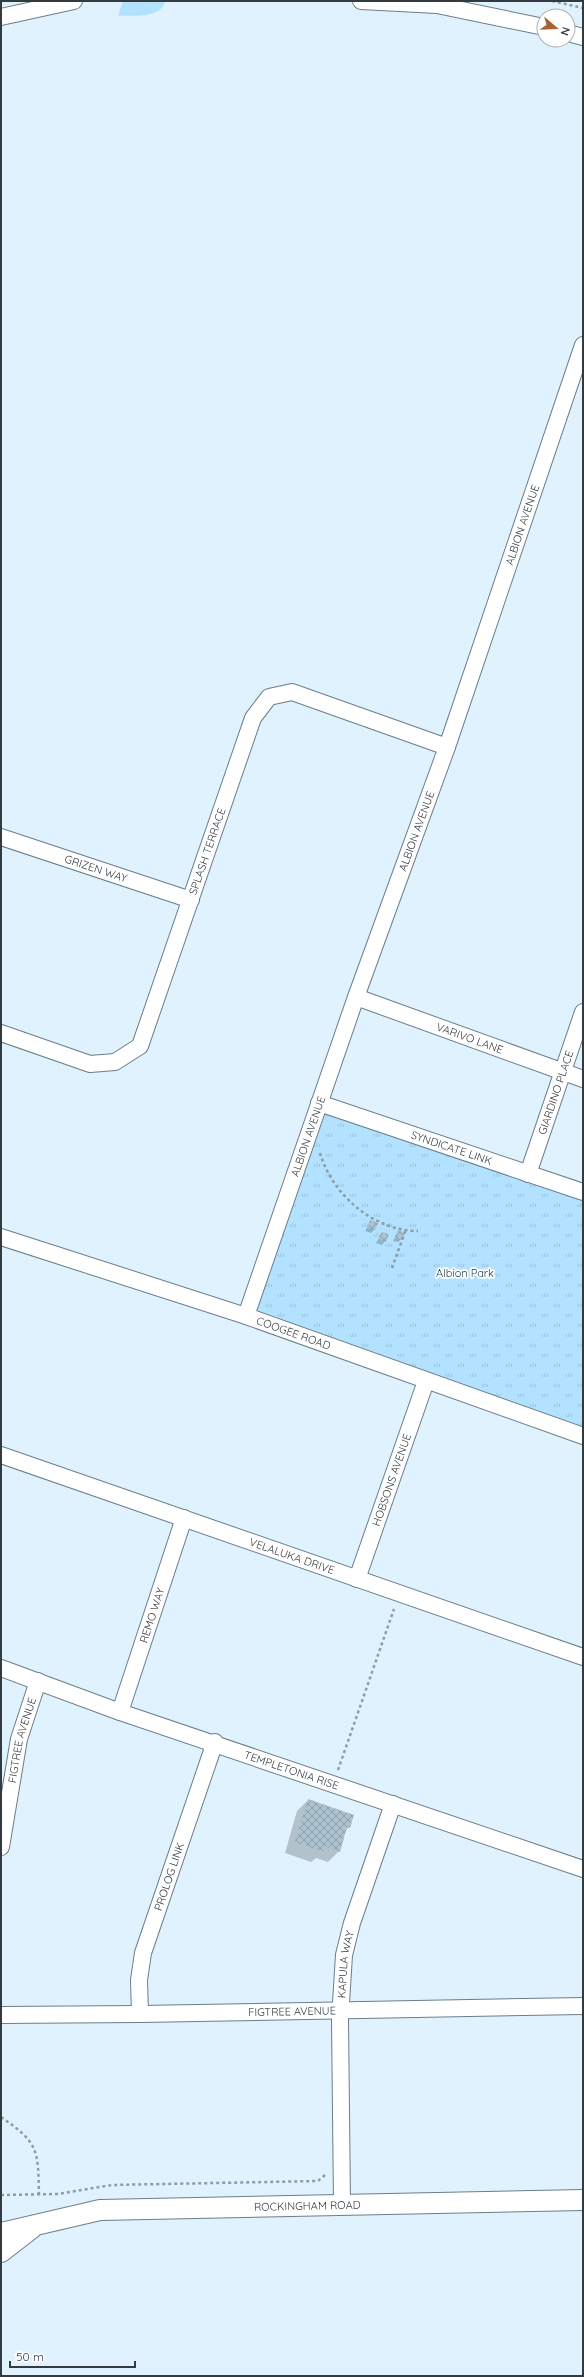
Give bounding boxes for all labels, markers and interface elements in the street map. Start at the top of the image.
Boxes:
north arrow [536,8,576,48]
text: N [558,25,573,37]
street label: ALBION AVENUE [502,483,542,567]
street label: ALBION AVENUE [395,789,437,873]
street label: SPLASH TERRACE [186,806,229,897]
street label: GRIZEN WAY [63,852,129,885]
street label: VARIVO LANE [434,1020,505,1057]
street label: GIARDINO PLACE [535,1049,576,1136]
street label: ALBION AVENUE [288,1094,328,1178]
street label: SYNDICATE LINK [409,1128,494,1168]
park label: Albion Park [436,1266,494,1280]
street label: COOGEE ROAD [255,1313,333,1353]
street label: HOBSONS AVENUE [369,1432,414,1528]
street label: VELALUKA DRIVE [248,1535,336,1577]
street label: REMO WAY [136,1586,168,1645]
street label: FIGTREE AVENUE [5,1696,39,1784]
street label: TEMPLETONIA RISE [242,1748,341,1793]
street label: PROLOG LINK [151,1841,187,1913]
street label: KAPULA WAY [334,1929,357,1999]
street label: FIGTREE AVENUE [248,2003,336,2019]
street label: ROCKINGHAM ROAD [254,2198,361,2214]
scale bar [10,2343,135,2369]
text: 50 m [16,2349,44,2364]

